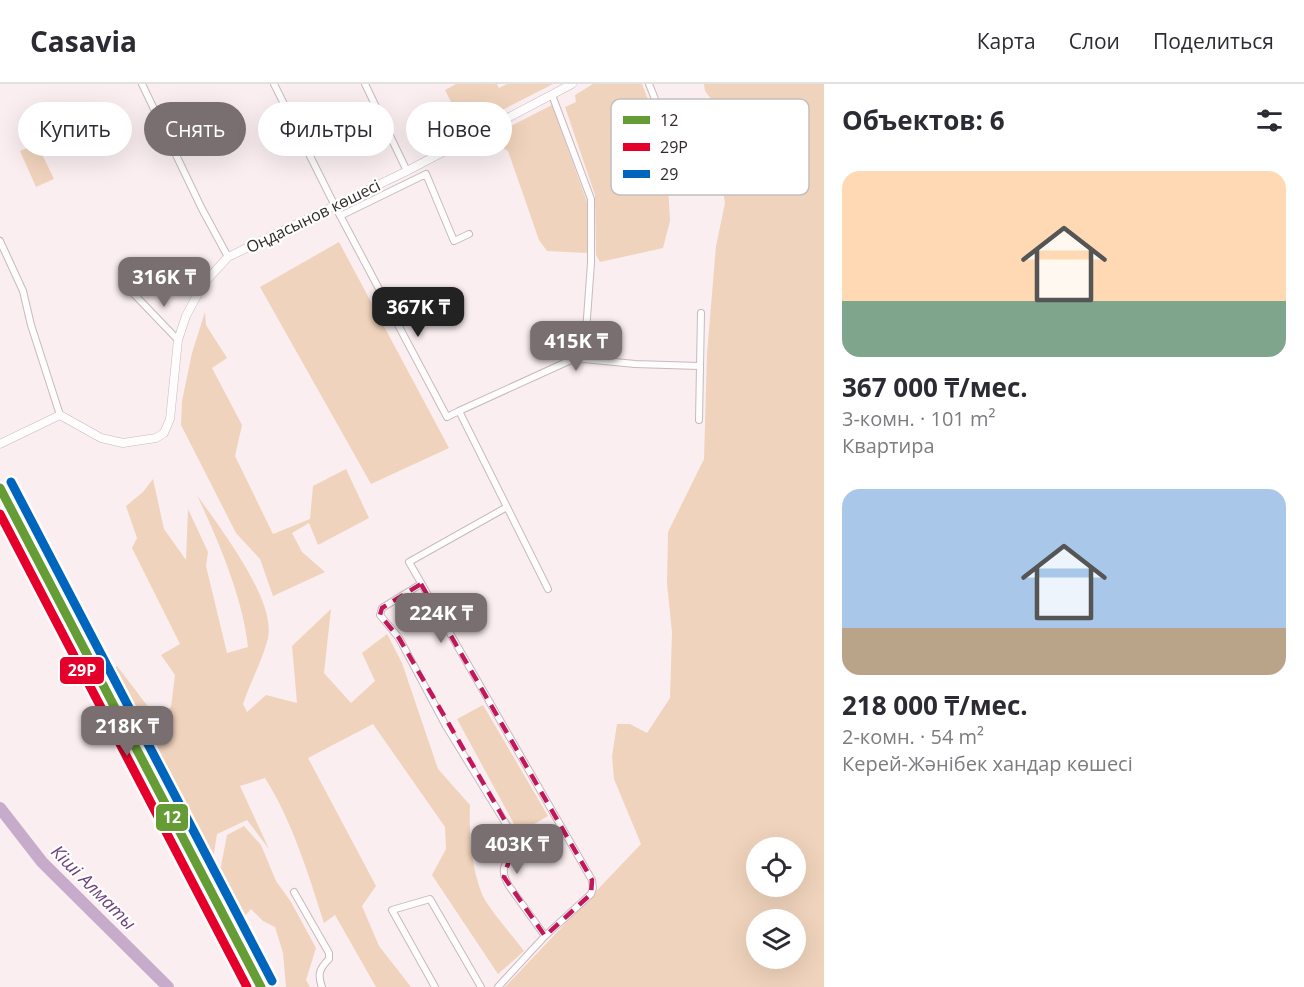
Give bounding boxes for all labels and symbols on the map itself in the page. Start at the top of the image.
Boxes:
legend [611,99,809,195]
text: 12 [660,109,678,131]
text: 29P [660,136,688,158]
text: 29 [660,163,678,185]
street label: Оңдасынов көшесі [242,174,384,258]
pin: 316K ₸ [115,257,213,308]
pin: 367K ₸ [369,287,467,338]
pin: 415K ₸ [527,321,625,372]
pin: 224K ₸ [392,593,490,644]
line badge: 29P [59,656,105,685]
text: 29P [68,659,96,681]
pin: 218K ₸ [78,706,176,757]
line badge: 12 [155,803,189,832]
text: 12 [163,806,181,828]
pin: 403K ₸ [468,824,566,875]
water label: Кіші Алматы [46,839,142,935]

